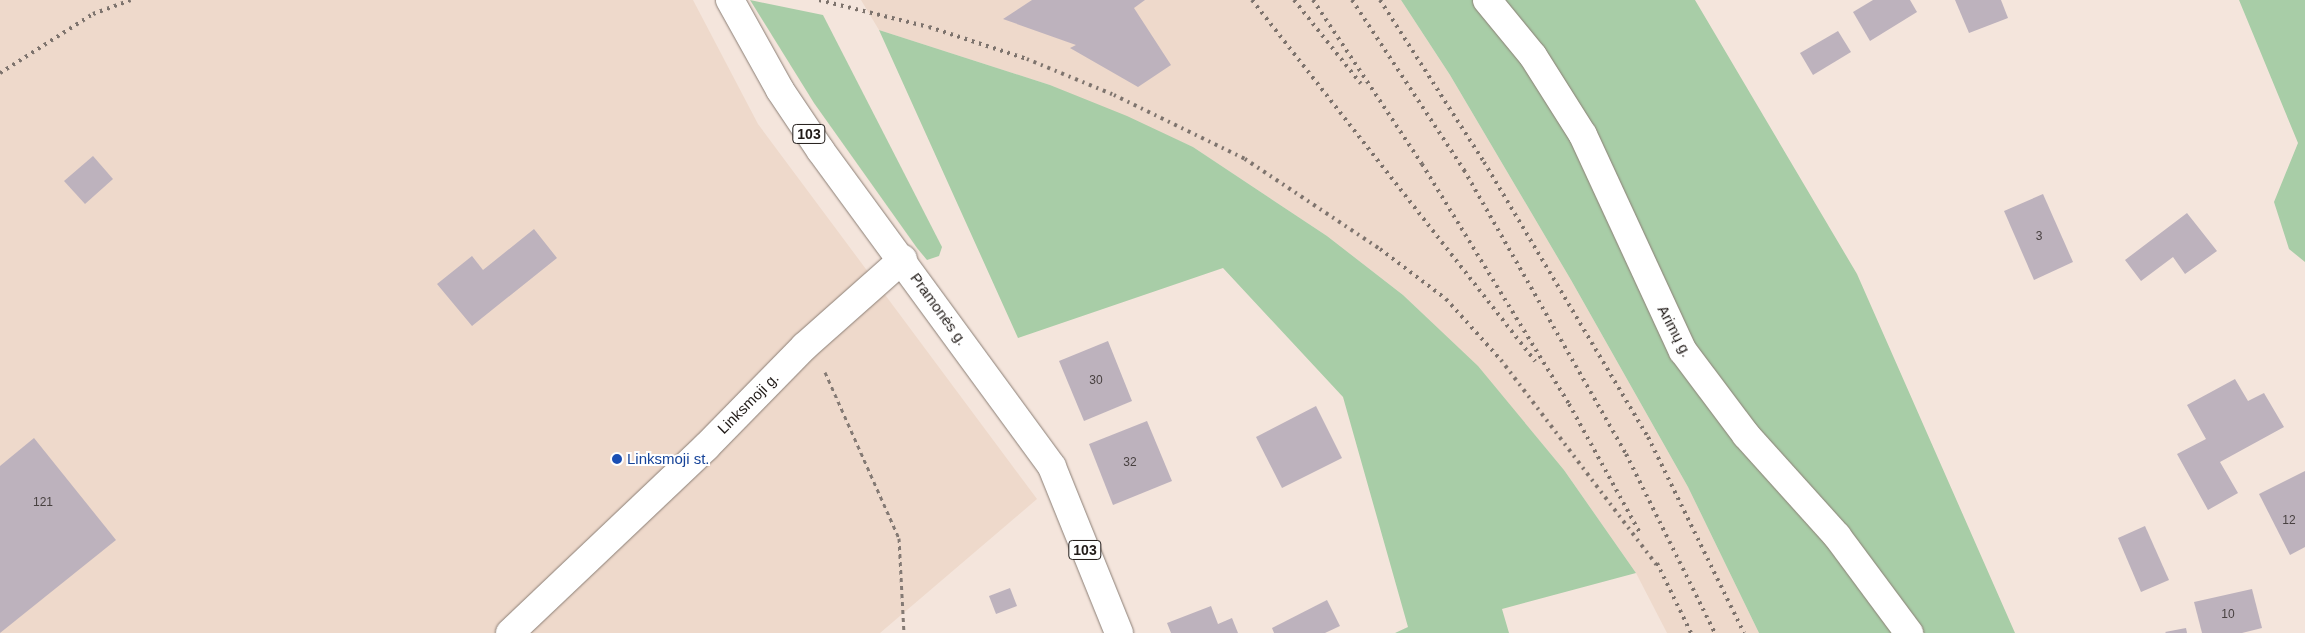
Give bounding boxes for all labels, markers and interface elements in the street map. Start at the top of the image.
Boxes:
road number: 103 [792,122,826,146]
house number: 3 [2036,230,2042,244]
street label: Pramonės g. [907,269,971,349]
street label: Arimų g. [1654,302,1696,360]
street label: Linksmoji g. [714,369,782,437]
house number: 30 [1089,374,1103,388]
place label: Linksmoji st. [627,450,710,468]
marker: Linksmoji st. [611,453,623,465]
house number: 32 [1123,456,1137,470]
house number: 121 [33,496,53,510]
house number: 12 [2282,514,2296,528]
road number: 103 [1068,538,1102,562]
house number: 10 [2221,608,2235,622]

